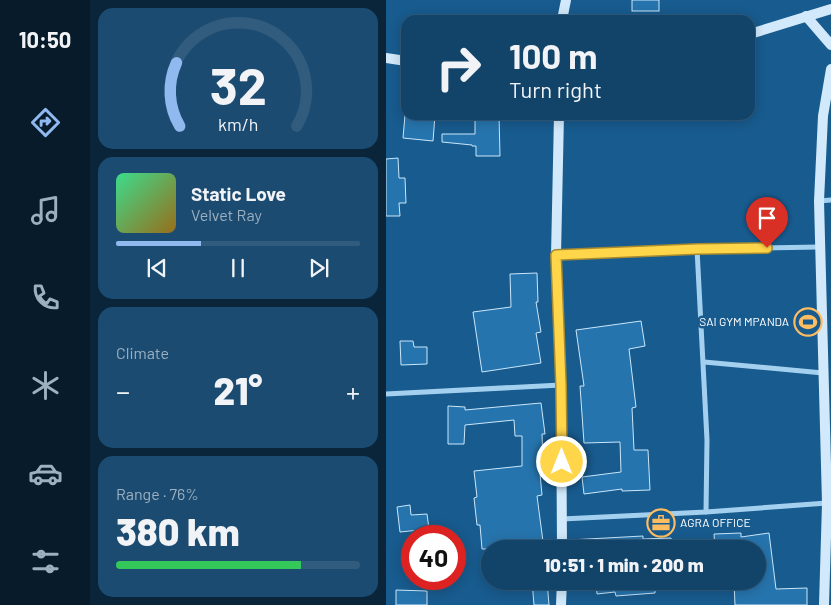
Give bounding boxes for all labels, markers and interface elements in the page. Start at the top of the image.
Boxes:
text: 10:50 [19,26,71,52]
text: 100 m [509,34,598,76]
icon: right [426,35,491,100]
text: 32 [209,53,267,115]
text: Turn right [509,76,602,102]
icon: directions [28,105,63,140]
text: km/h [218,113,258,135]
text: Static Love [191,182,286,205]
icon: music [28,193,63,228]
pin [746,197,788,248]
icon: arrive [753,204,781,232]
text: Velvet Ray [191,205,262,224]
icon: previous [143,254,171,282]
icon: pause [224,254,252,282]
icon: next [305,254,333,282]
icon: phone [28,280,63,315]
sports icon: SAI GYM MPANDA [793,307,823,337]
place label: SAI GYM MPANDA [699,314,789,328]
text: Climate [116,343,169,362]
text: 21° [213,367,263,413]
icon: climate [28,368,63,403]
text: − [116,374,130,408]
text: + [346,374,360,408]
position arrow [535,435,587,487]
icon: car [28,456,63,491]
text: Range · 76% [116,484,199,503]
text: 380 km [116,508,240,554]
office icon: AGRA OFFICE [646,508,676,538]
place label: AGRA OFFICE [680,515,751,529]
speed limit sign: 40 [401,525,466,590]
icon: filters [28,544,63,579]
text: 10:51 · 1 min · 200 m [543,553,704,576]

